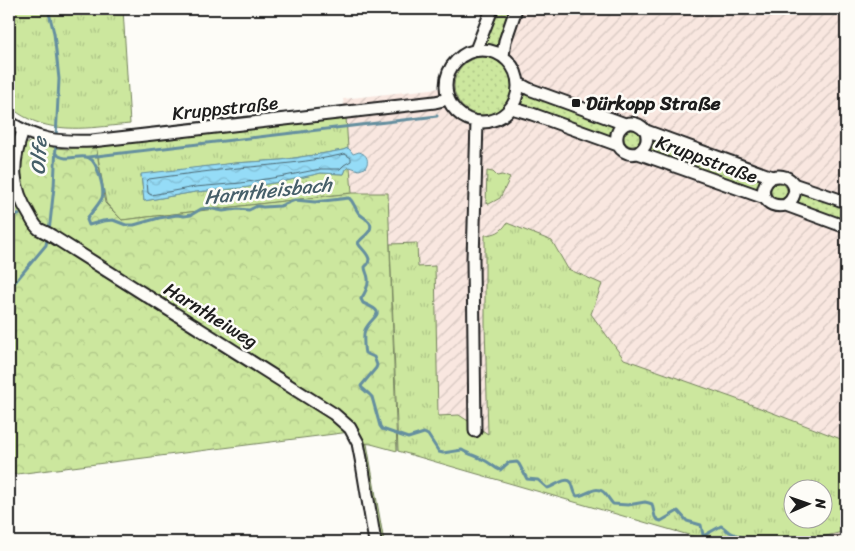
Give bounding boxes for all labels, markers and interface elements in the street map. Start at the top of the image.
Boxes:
street label: Kruppstraße [170,86,280,130]
place label: Dürkopp Straße [586,87,721,120]
marker: Dürkopp Straße [570,97,582,109]
street label: Kruppstraße [651,125,763,193]
water label: Olfe [21,135,58,176]
water label: Harntheisbach [203,167,336,215]
street label: Harntheiweg [157,273,265,357]
north arrow [782,478,832,528]
text: N [808,497,833,509]

